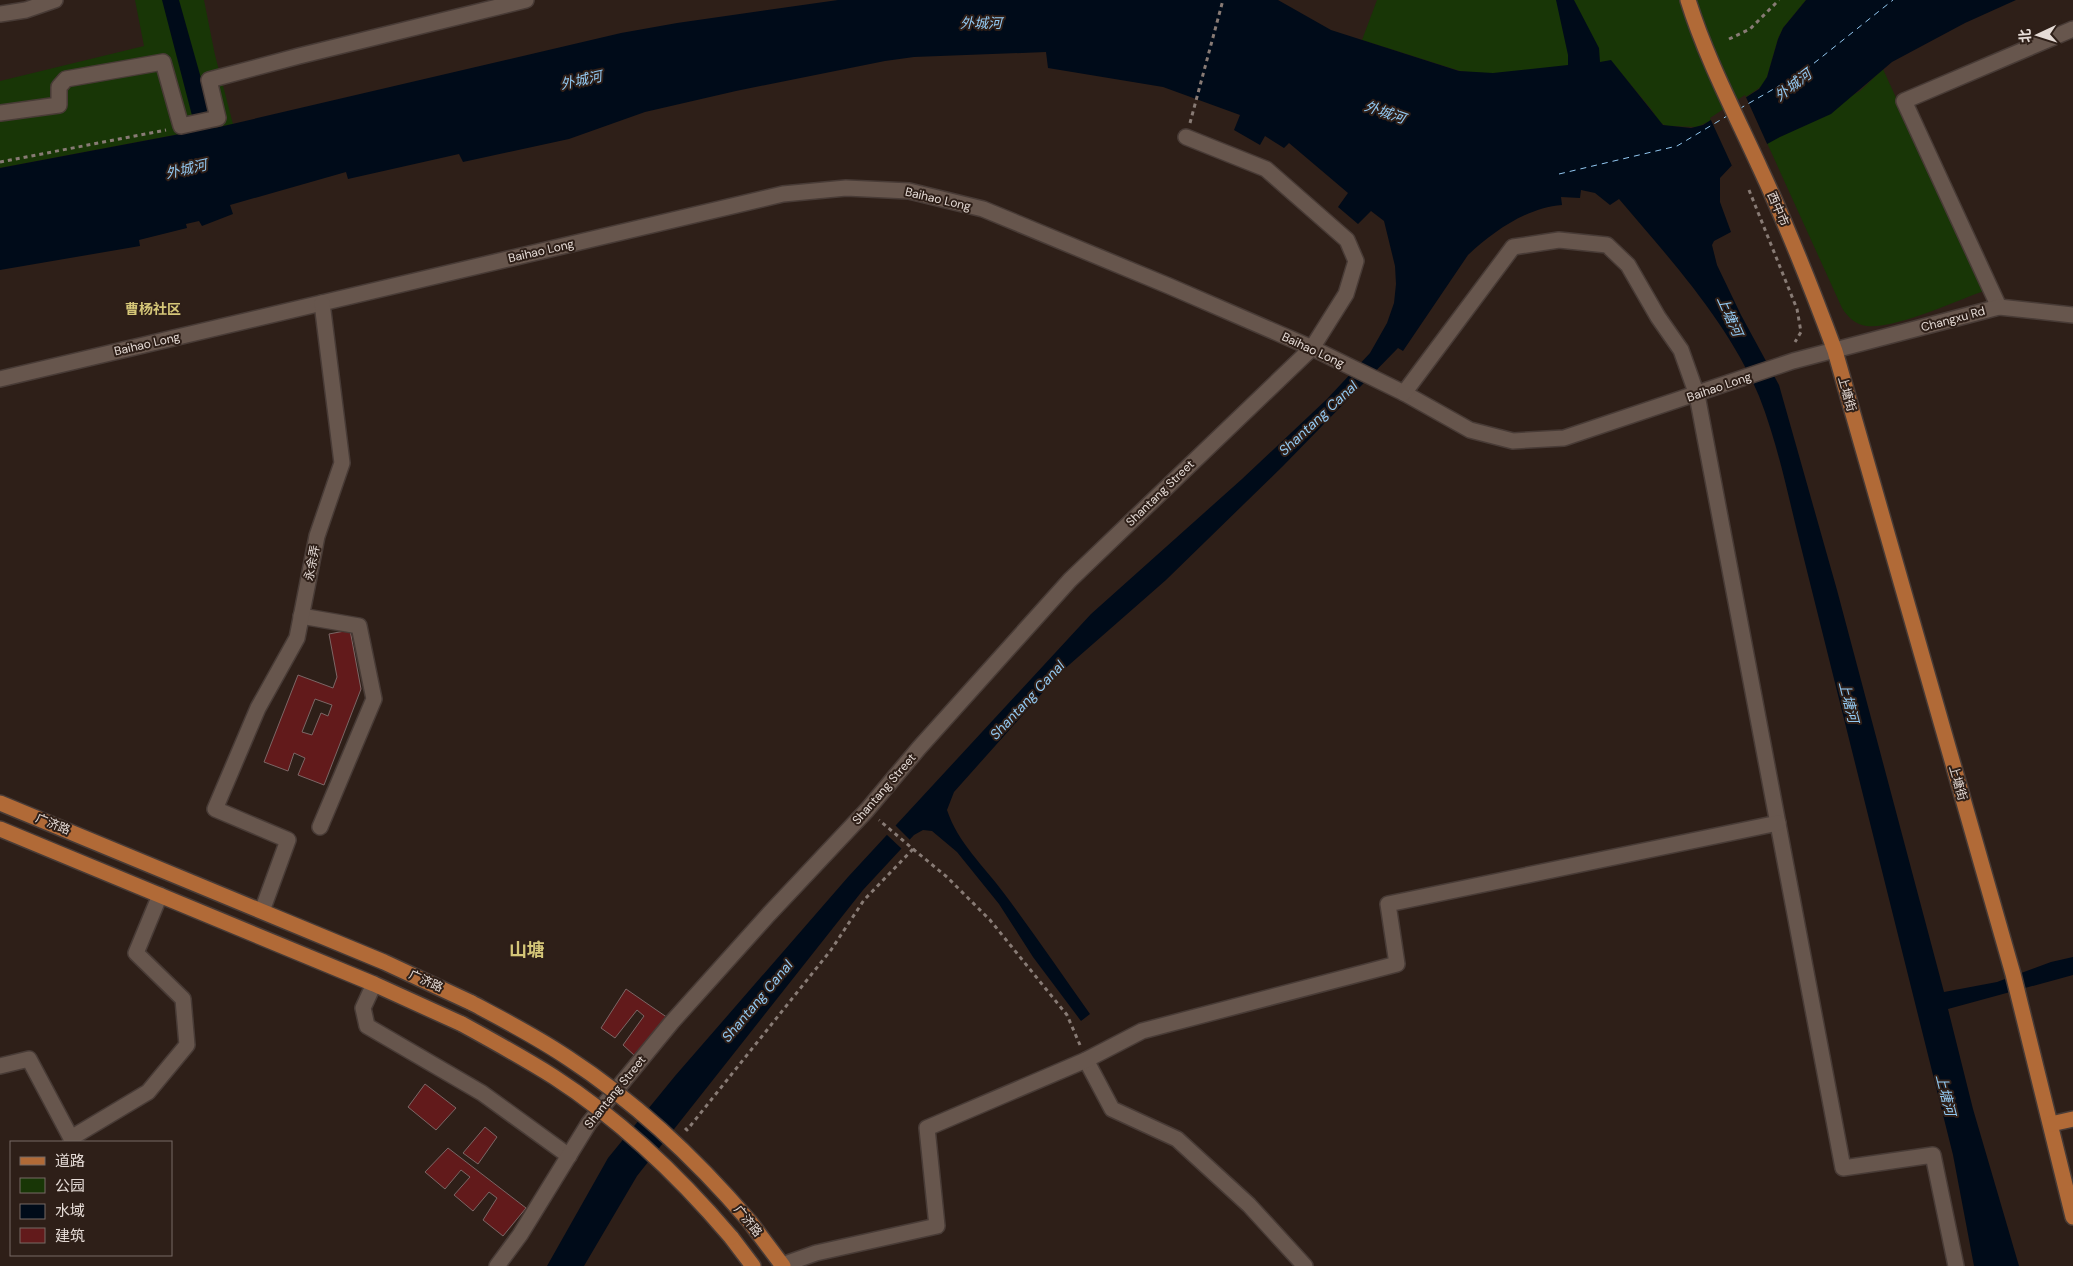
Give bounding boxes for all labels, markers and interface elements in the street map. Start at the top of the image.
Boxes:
north arrow [2013,10,2063,60]
water label: 外城河 [960,14,1005,32]
text: 北 [2016,28,2034,44]
water label: 外城河 [1771,63,1817,105]
water label: 外城河 [559,66,606,93]
water label: 外城河 [1362,97,1411,128]
water label: 外城河 [164,155,211,182]
street label: Baihao Long [903,184,973,214]
street label: 西中市 [1764,189,1792,229]
street label: Baihao Long [506,236,576,266]
water label: 上塘河 [1713,293,1748,342]
district label: 曹杨社区 [125,300,181,318]
street label: Changxu Rd [1919,303,1987,335]
street label: Baihao Long [112,329,182,359]
street label: Baihao Long [1279,329,1347,372]
street label: Baihao Long [1685,368,1754,405]
street label: 上塘街 [1834,374,1860,414]
water label: Shantang Canal [1275,376,1362,459]
street label: Shantang Street [1122,456,1198,530]
street label: 永余弄 [301,544,323,582]
water label: Shantang Canal [986,656,1069,743]
water label: 上塘河 [1835,679,1864,727]
street label: Shantang Street [849,750,920,828]
street label: 上塘街 [1945,763,1971,803]
street label: 广济路 [33,810,73,838]
district label: 山塘 [509,938,545,962]
water label: Shantang Canal [717,956,797,1046]
street label: 广济路 [406,966,446,996]
street label: Shantang Street [581,1052,649,1132]
water label: 上塘河 [1932,1072,1961,1120]
legend [10,1141,172,1256]
text: 道路 [55,1151,85,1171]
text: 公园 [55,1176,85,1196]
text: 水域 [55,1201,85,1221]
street label: 广济路 [730,1202,766,1240]
text: 建筑 [55,1226,85,1246]

